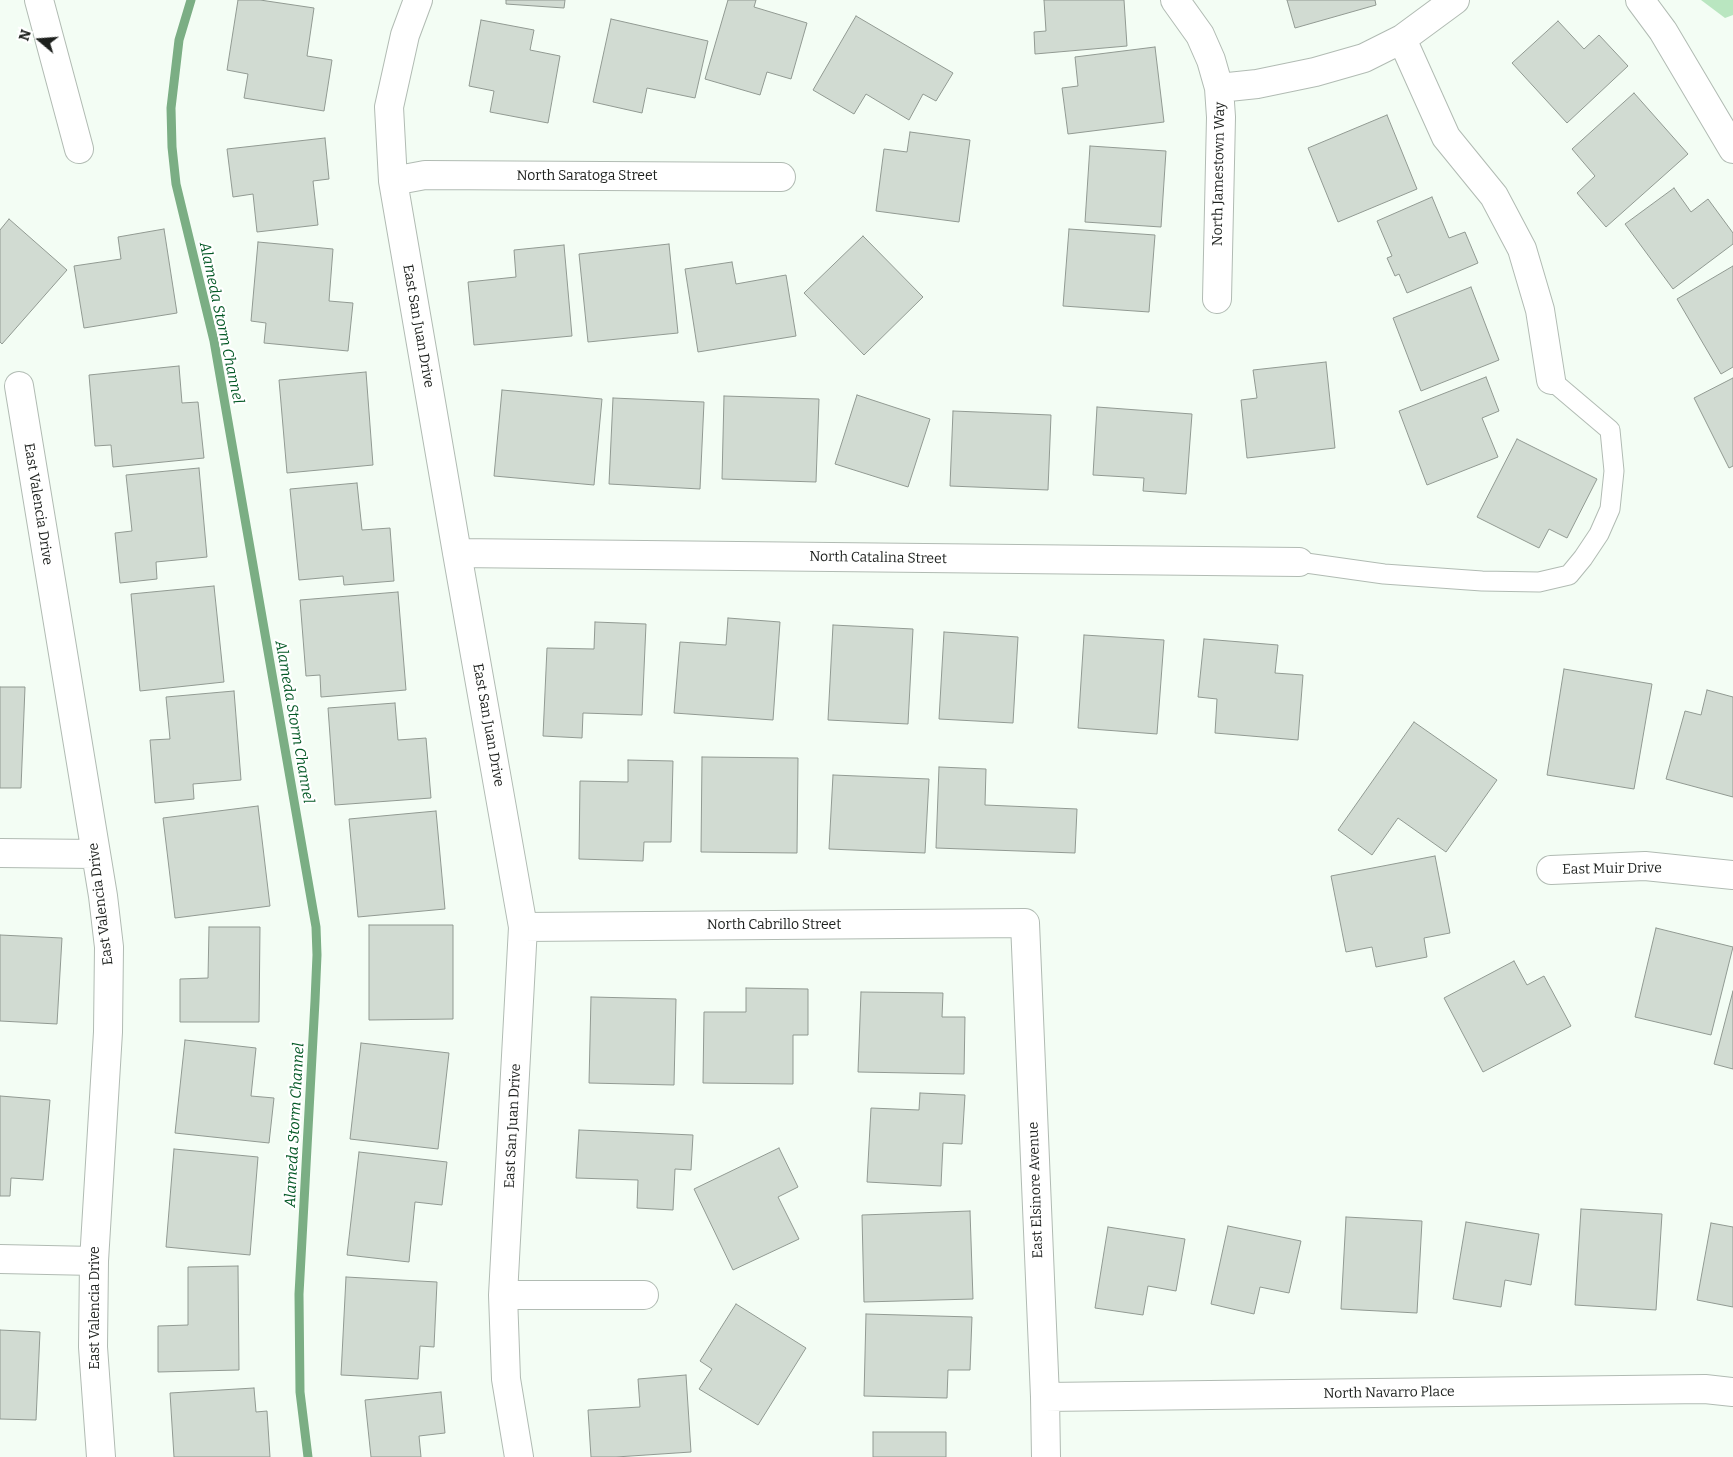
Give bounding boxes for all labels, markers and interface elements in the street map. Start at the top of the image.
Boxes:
north arrow [15,15,65,65]
text: N [16,27,35,43]
street label: North Jamestown Way [1209,102,1229,246]
street label: North Saratoga Street [516,168,658,184]
water label: Alameda Storm Channel [195,240,247,406]
street label: East San Juan Drive [399,263,437,389]
street label: East Valencia Drive [20,442,56,566]
street label: North Catalina Street [809,548,947,568]
water label: Alameda Storm Channel [271,639,317,805]
street label: East San Juan Drive [469,662,507,788]
street label: East Valencia Drive [85,842,117,966]
street label: East Muir Drive [1562,860,1662,878]
street label: North Cabrillo Street [707,917,841,933]
water label: Alameda Storm Channel [282,1042,308,1208]
street label: East San Juan Drive [501,1063,525,1189]
street label: East Elsinore Avenue [1025,1121,1047,1259]
street label: East Valencia Drive [87,1246,103,1370]
street label: North Navarro Place [1323,1383,1455,1403]

